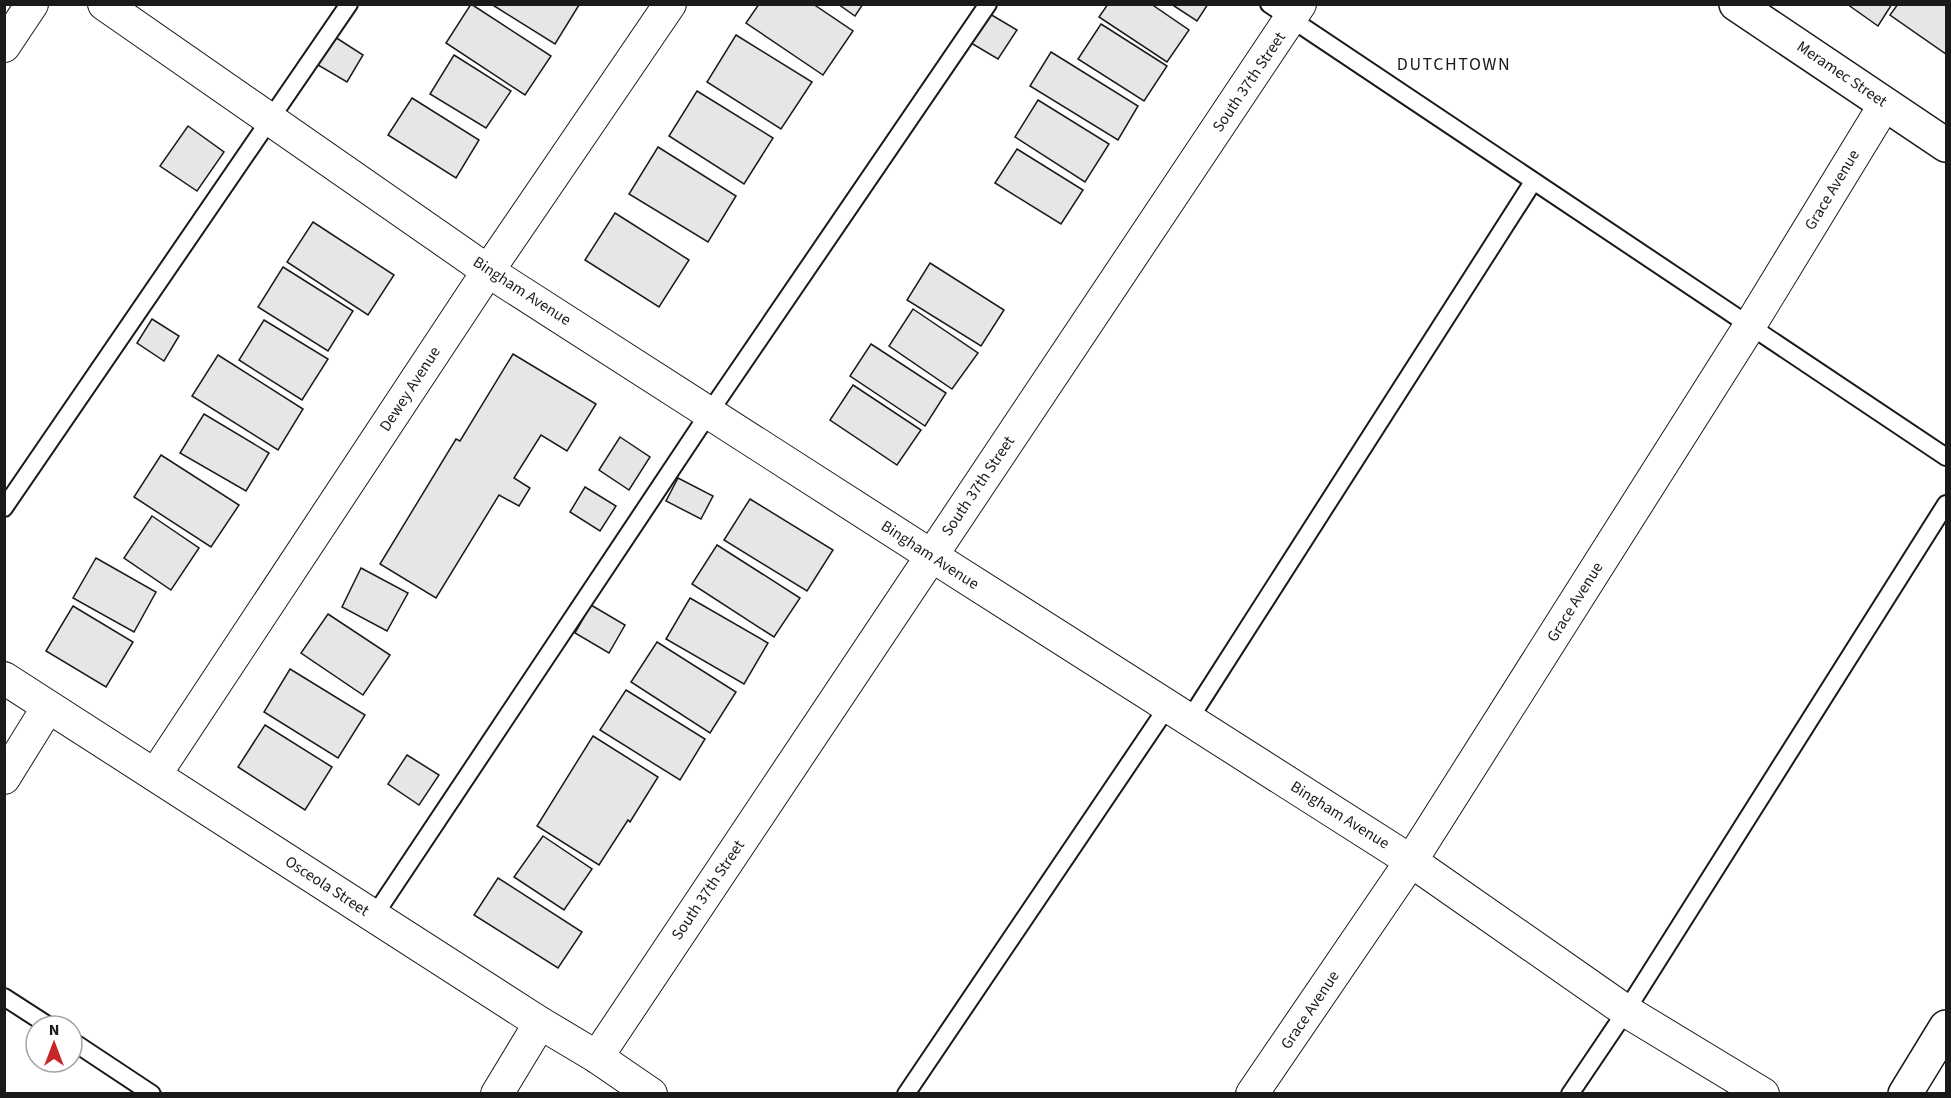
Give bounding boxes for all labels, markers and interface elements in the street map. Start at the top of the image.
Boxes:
street label: South 37th Street [1207,27,1291,136]
street label: Meramec Street [1792,36,1892,113]
district label: DUTCHTOWN [1397,52,1511,77]
street label: Grace Avenue [1799,145,1865,234]
street label: Bingham Avenue [469,251,575,331]
street label: Dewey Avenue [374,342,446,436]
street label: South 37th Street [936,431,1020,540]
street label: Bingham Avenue [877,515,983,595]
street label: Grace Avenue [1542,558,1608,646]
street label: Bingham Avenue [1286,776,1394,854]
street label: South 37th Street [666,835,750,944]
street label: Osceola Street [281,851,374,922]
street label: Grace Avenue [1276,966,1344,1054]
north arrow [24,1014,84,1074]
text: N [49,1019,59,1041]

